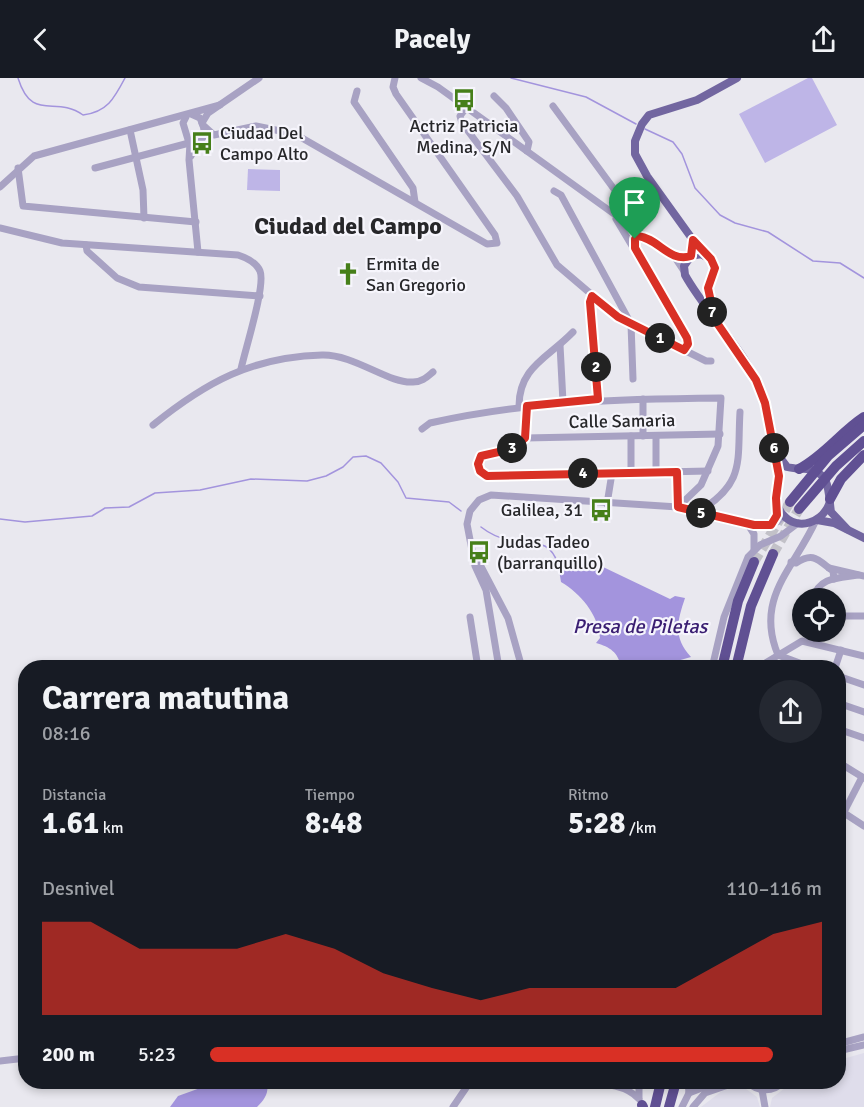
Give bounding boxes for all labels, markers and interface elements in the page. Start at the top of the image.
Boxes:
icon: back [24,23,57,56]
text: Pacely [394,23,470,56]
icon: share [807,23,840,56]
bus stop icon: Actriz Patricia Medina, S/N [451,87,477,113]
place label: Actriz Patricia Medina, S/N [410,115,519,158]
place label: Ciudad Del Campo Alto [220,122,308,165]
bus stop icon: Ciudad Del Campo Alto [189,130,215,156]
pin [609,177,660,239]
icon: arrive [618,186,651,219]
district label: Ciudad del Campo [254,211,442,241]
place label: Ermita de San Gregorio [366,253,466,296]
church icon: Ermita de San Gregorio [335,261,361,287]
pin: 7 [697,297,727,327]
text: 7 [708,302,716,322]
pin: 1 [645,323,675,353]
text: 1 [656,328,664,348]
pin: 2 [581,352,611,382]
text: 2 [592,357,600,377]
street label: Calle Samaria [569,409,675,433]
pin: 3 [497,433,527,463]
pin: 6 [759,433,789,463]
text: 3 [508,438,516,458]
text: 6 [770,438,778,458]
pin: 4 [568,458,598,488]
text: 4 [579,463,587,483]
bus stop icon: Galilea, 31 [588,497,614,523]
pin: 5 [686,498,716,528]
place label: Galilea, 31 [501,499,583,521]
text: 5 [697,503,705,523]
place label: Judas Tadeo (barranquillo) [497,531,603,574]
bus stop icon: Judas Tadeo (barranquillo) [466,539,492,565]
map controls [792,588,846,642]
button: locate [792,588,846,642]
water label: Presa de Piletas [573,614,710,639]
text: Carrera matutina [42,678,289,719]
button: share [759,680,822,743]
text: 08:16 [42,721,91,746]
text: Distancia [42,785,106,805]
text: Tiempo [305,785,355,805]
text: Ritmo [568,785,609,805]
text: 1.61 [42,805,99,842]
text: 8:48 [305,805,362,842]
text: 5:28 [568,805,625,842]
text: km [99,818,124,838]
text: /km [625,818,657,838]
text: Desnivel [42,876,115,901]
text: 110–116 m [726,876,822,901]
text: 200 m [42,1042,95,1067]
text: 5:23 [138,1042,176,1067]

